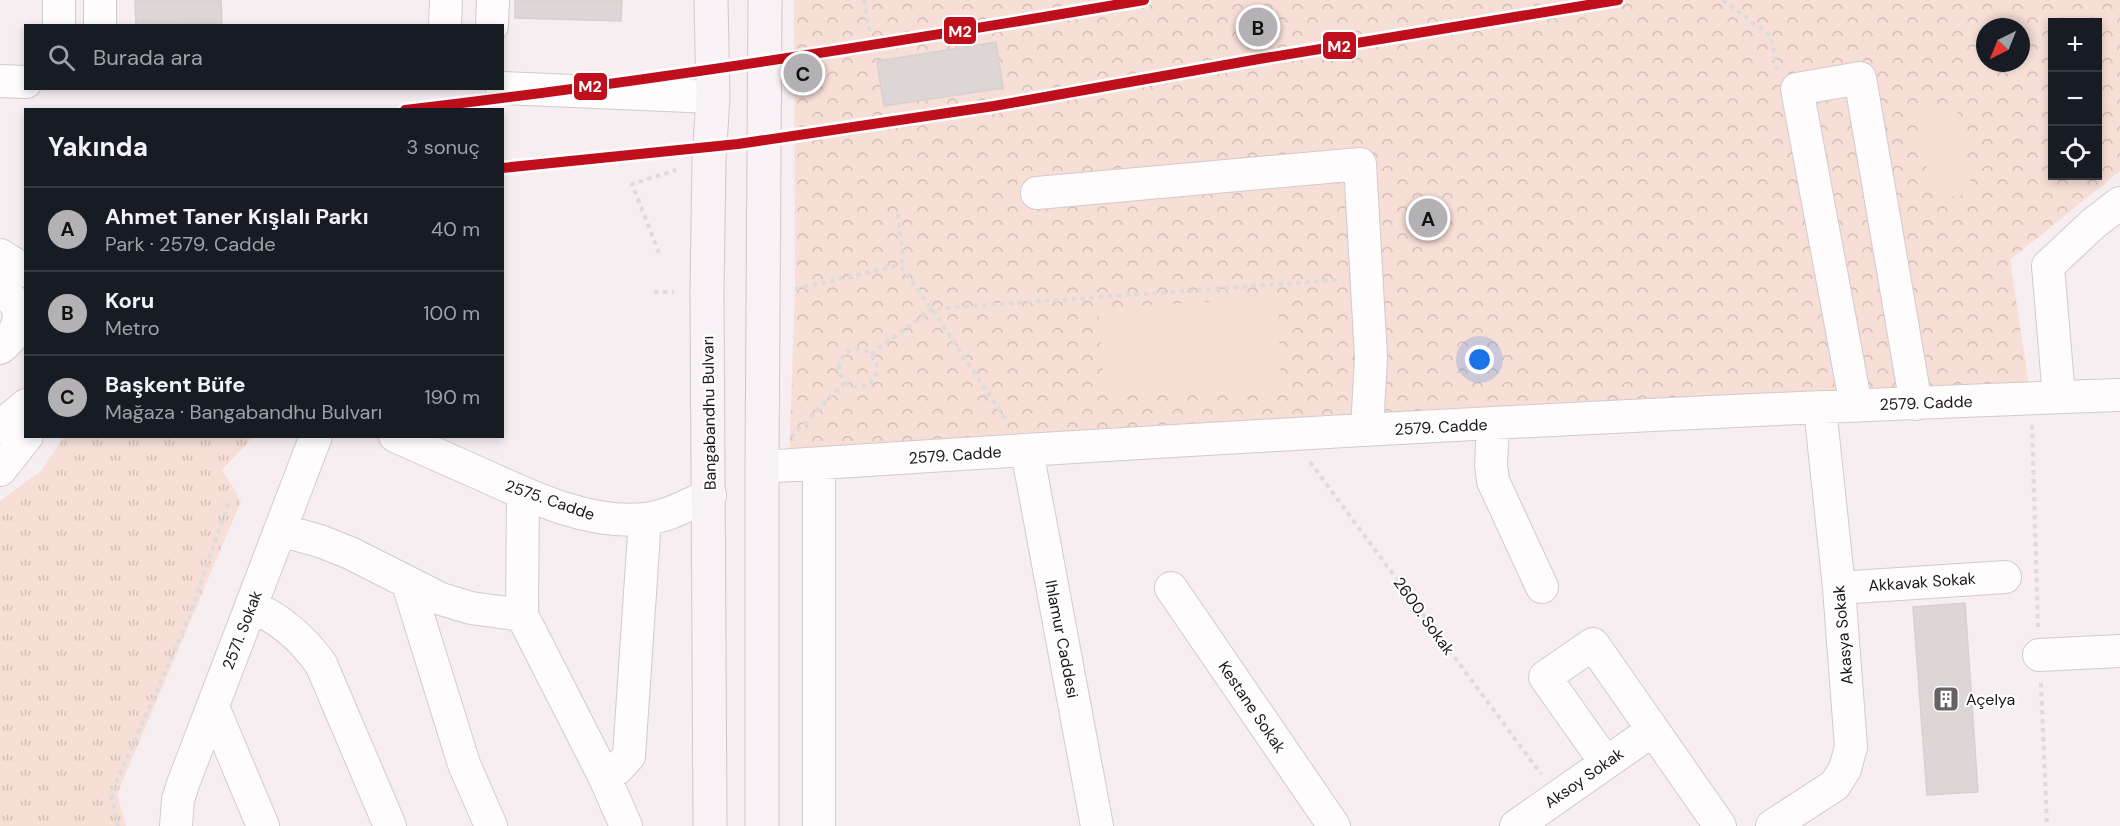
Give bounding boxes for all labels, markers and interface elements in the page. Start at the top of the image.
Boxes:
pin: B [1238,4,1278,50]
line badge: M2 [943,16,977,45]
north arrow [1976,18,2030,72]
map controls [2048,18,2102,180]
button: + [2048,18,2102,72]
text: M2 [948,21,972,42]
search box [24,24,504,90]
line badge: M2 [1322,31,1357,60]
text: M2 [1327,36,1351,57]
icon: search [45,41,78,74]
text: Burada ara [93,43,203,72]
pin: C [784,50,822,96]
line badge: M2 [573,72,608,101]
button: − [2048,72,2102,126]
text: M2 [578,76,602,97]
button: locate [2048,126,2102,180]
text: Yakında [48,130,148,164]
text: 3 sonuç [407,134,480,160]
pin: A [1408,196,1448,240]
text: Ahmet Taner Kışlalı Parkı [105,202,369,231]
text: A [60,216,75,242]
text: 40 m [431,216,480,242]
text: Park · 2579. Cadde [105,231,276,257]
text: Koru [105,286,154,315]
text: B [61,300,74,326]
text: 100 m [423,300,480,326]
text: Metro [105,315,160,341]
street label: Bangabandhu Bulvarı [697,336,721,490]
your location [1465,345,1494,374]
text: Başkent Büfe [105,370,246,399]
text: C [60,384,75,410]
text: 190 m [424,384,480,410]
street label: 2579. Cadde [1879,391,1973,415]
text: Mağaza · Bangabandhu Bulvarı [105,399,382,425]
street label: 2579. Cadde [1394,414,1488,440]
street label: 2579. Cadde [908,441,1002,469]
street label: 2575. Cadde [502,475,598,525]
street label: Akkavak Sokak [1868,568,1976,596]
street label: 2600. Sokak [1389,573,1459,659]
street label: Ihlamur Caddesi [1040,578,1084,700]
street label: Akasya Sokak [1828,584,1858,686]
street label: 2571. Sokak [217,587,267,673]
street label: Kestane Sokak [1213,657,1291,757]
building icon: Açelya [1931,684,1961,714]
place label: Açelya [1966,689,2015,710]
street label: Aksoy Sokak [1540,743,1628,813]

